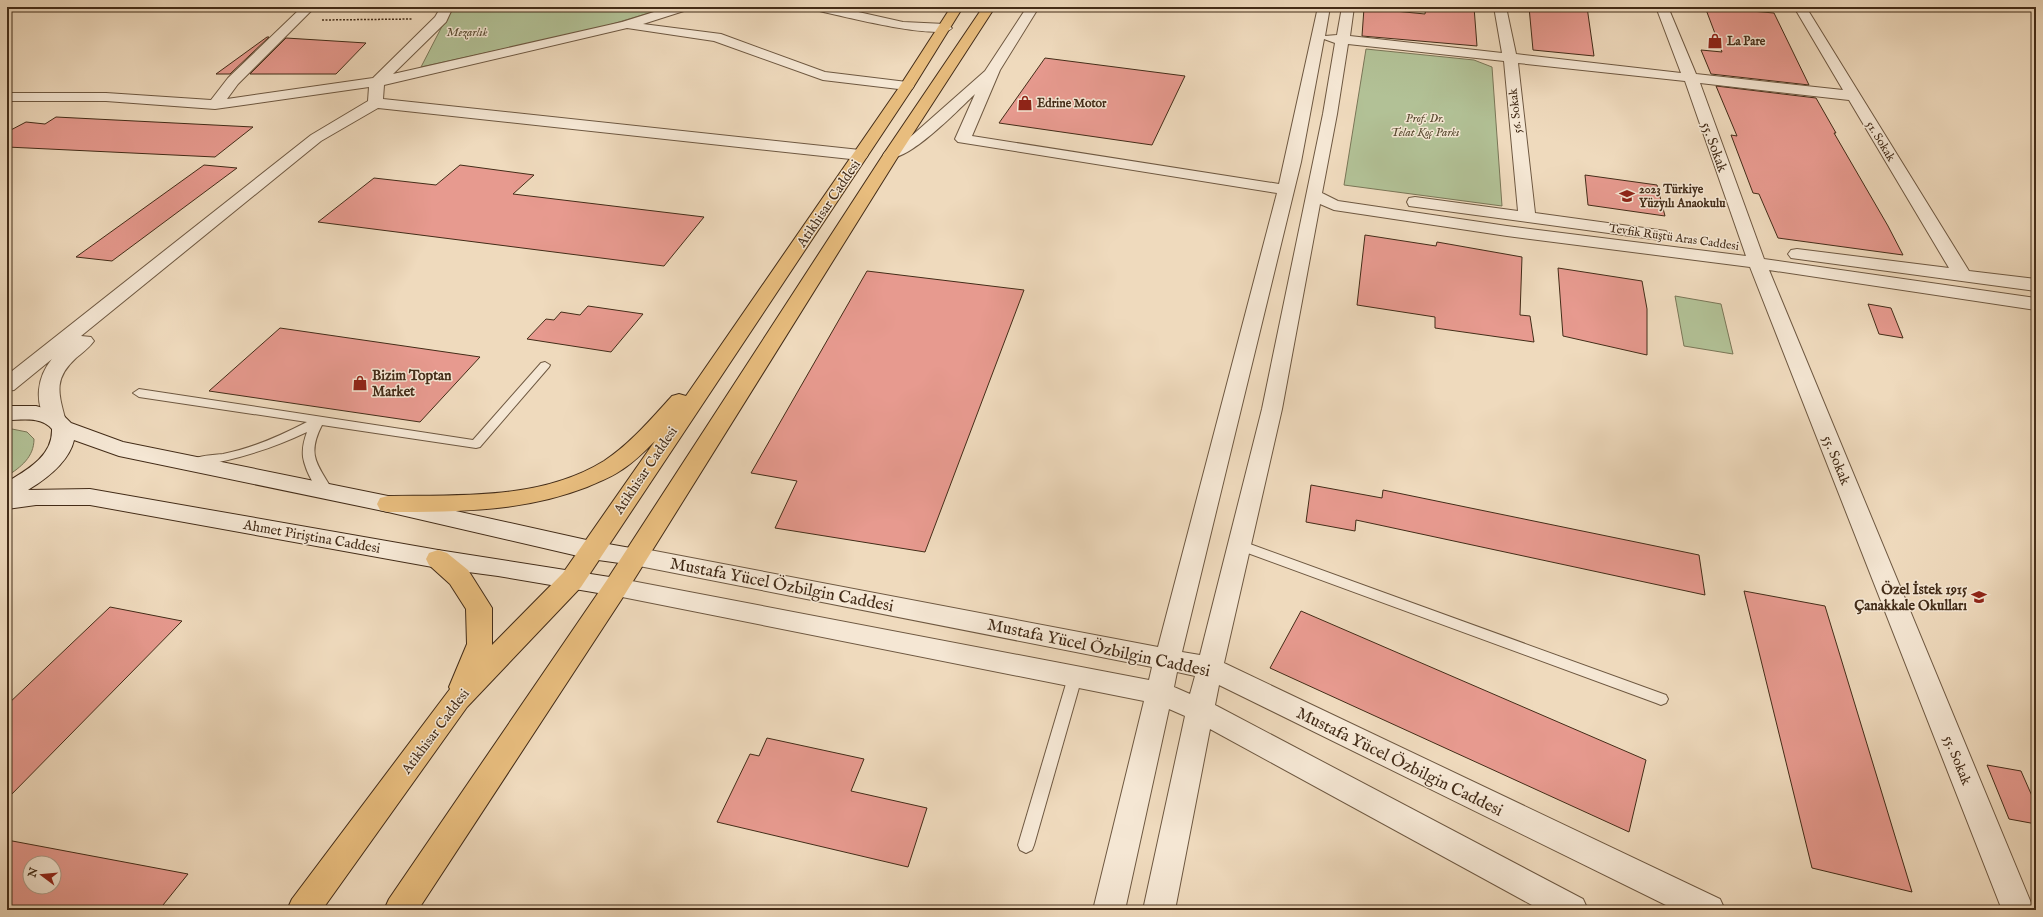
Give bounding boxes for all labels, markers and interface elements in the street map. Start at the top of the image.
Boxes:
park label: Mezarlık [447,25,488,40]
shop icon: La Pare [1706,32,1724,50]
place label: La Pare [1726,34,1766,49]
street label: 56. Sokak [1506,87,1525,134]
shop icon: Edrine Motor [1016,94,1034,112]
place label: Edrine Motor [1037,96,1107,111]
park label: Prof. Dr. Telat Koç Parkı [1390,111,1460,140]
street label: 51. Sokak [1863,118,1899,165]
street label: 55. Sokak [1697,120,1732,175]
street label: Atikhisar Caddesi [792,156,865,252]
place label: 2023 Türkiye Yüzyılı Anaokulu [1639,182,1726,212]
school or university icon: 2023 Türkiye Yüzyılı Anaokulu [1618,187,1636,205]
street label: Tevfik Rüştü Aras Caddesi [1608,221,1740,254]
place label: Bizim Toptan Market [372,367,452,401]
shop icon: Bizim Toptan Market [351,374,369,392]
street label: Atikhisar Caddesi [609,423,682,519]
street label: 55. Sokak [1818,433,1854,488]
street label: Ahmet Piriştina Caddesi [241,516,382,558]
street label: Mustafa Yücel Özbilgin Caddesi [668,553,896,618]
place label: Özel İstek 1915 Çanakkale Okulları [1854,580,1967,615]
school or university icon: Özel İstek 1915 Çanakkale Okulları [1970,588,1988,606]
street label: Mustafa Yücel Özbilgin Caddesi [985,615,1213,682]
street label: Atikhisar Caddesi [397,685,474,779]
street label: Mustafa Yücel Özbilgin Caddesi [1293,703,1507,822]
street label: 55. Sokak [1939,733,1975,788]
north arrow [22,855,62,895]
text: N [25,866,42,880]

